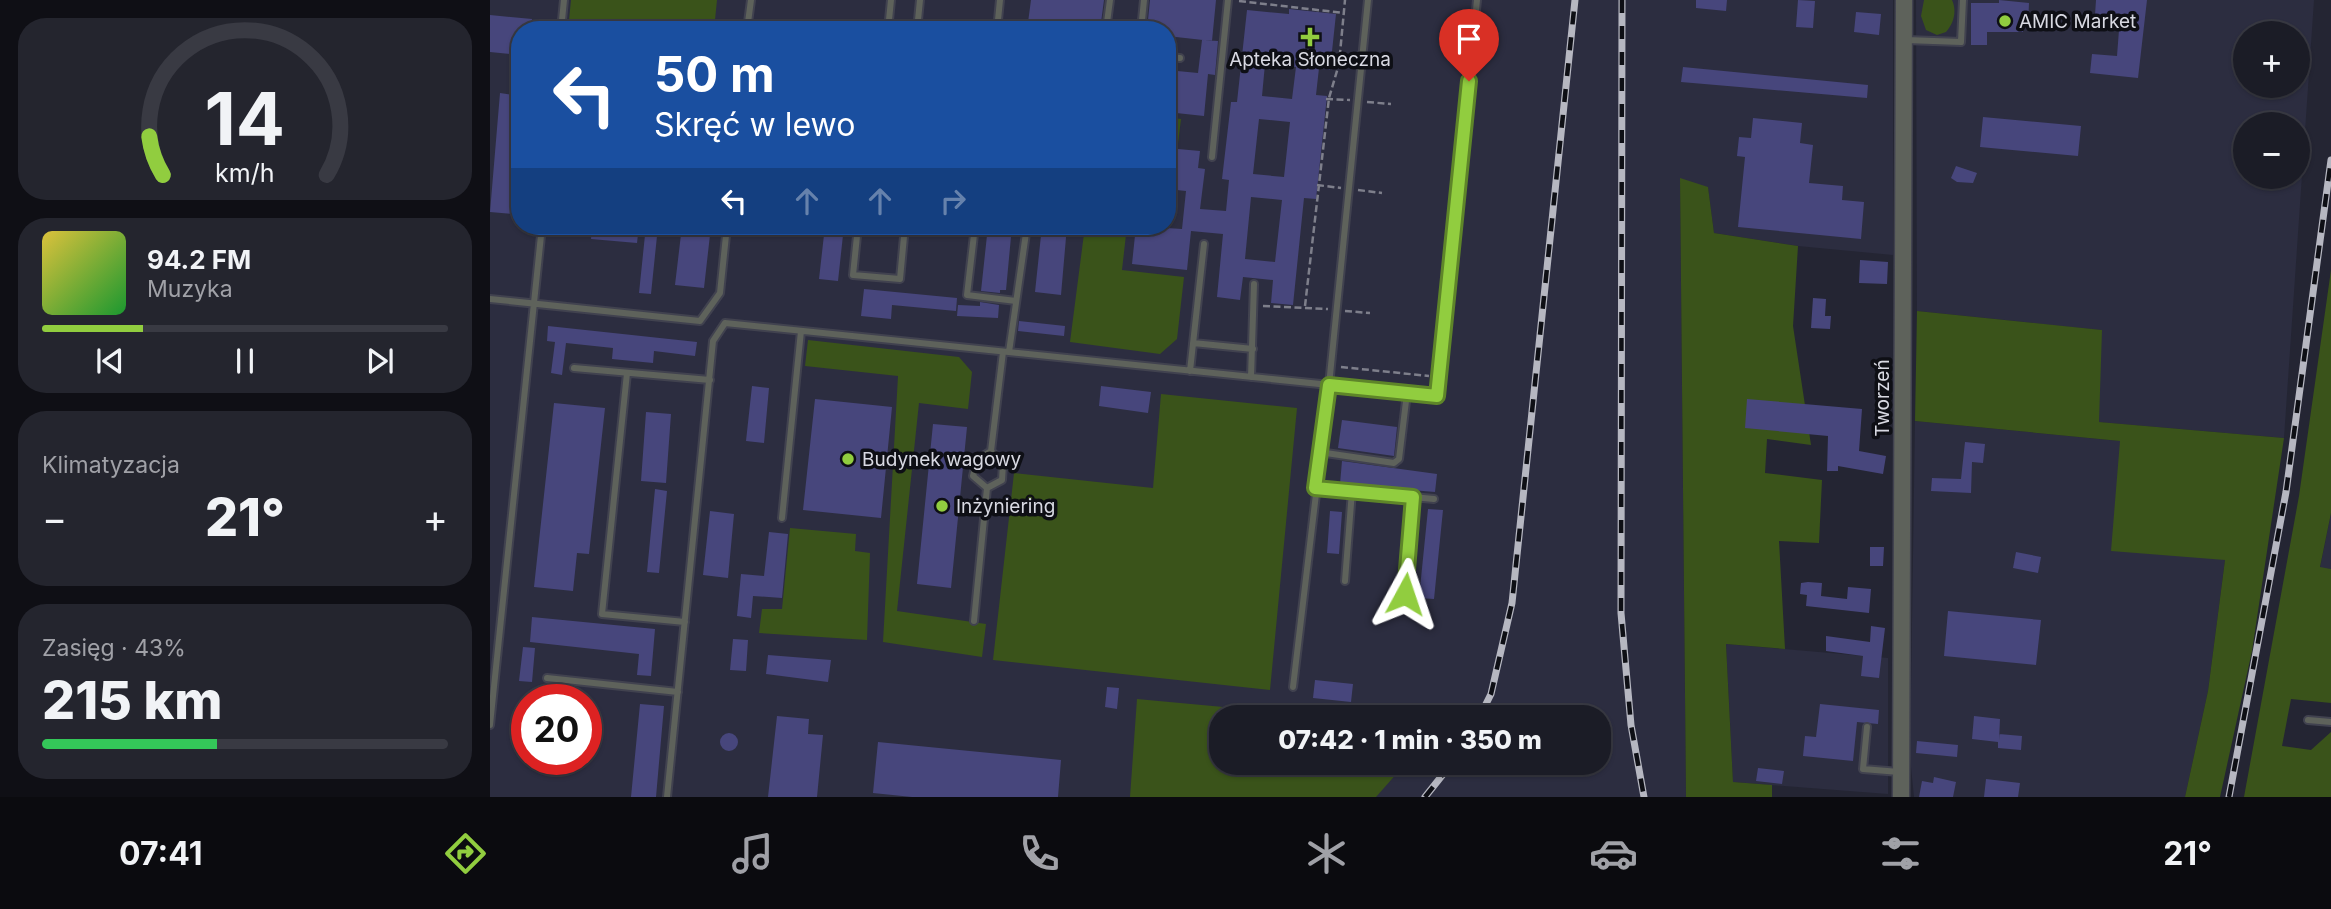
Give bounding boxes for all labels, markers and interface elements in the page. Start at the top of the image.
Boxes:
pin [1439,9,1499,81]
place label: AMIC Market [2019,10,2136,33]
marker: AMIC Market [1997,13,2013,29]
icon: arrive [1450,20,1488,58]
map controls [2233,21,2310,189]
button: + [2233,21,2310,98]
marker: Apteka Słoneczna [1302,29,1318,45]
text: 50 m [654,45,775,104]
place label: Apteka Słoneczna [1229,48,1391,71]
icon: left [539,49,630,140]
text: 14 [205,74,285,163]
text: Skręć w lewo [654,105,855,144]
button: − [2233,112,2310,189]
text: km/h [215,158,275,188]
icon: left [715,182,753,220]
icon: ahead [788,182,826,220]
icon: ahead [861,182,899,220]
icon: right [934,182,972,220]
text: 94.2 FM [147,244,251,275]
text: Muzyka [147,275,233,303]
icon: previous [91,342,129,380]
icon: pause [226,342,264,380]
icon: next [361,342,399,380]
street label: Tworzeń [1871,359,1894,437]
place label: Budynek wagowy [862,448,1022,471]
text: Klimatyzacja [42,451,180,479]
marker: Budynek wagowy [840,451,856,467]
text: 21° [205,486,285,549]
text: − [42,495,67,541]
text: + [423,495,448,541]
place label: Inżyniering [956,495,1055,518]
marker: Inżyniering [934,498,950,514]
position arrow [1368,557,1442,631]
text: Zasięg · 43% [42,634,186,662]
text: 215 km [42,669,222,732]
speed limit sign: 20 [511,684,602,775]
text: 07:42 · 1 min · 350 m [1278,724,1542,755]
icon: directions [441,829,490,878]
icon: music [728,829,777,878]
icon: phone [1015,829,1064,878]
icon: climate [1302,829,1351,878]
icon: car [1589,829,1638,878]
icon: filters [1876,829,1925,878]
text: 07:41 [119,834,202,873]
text: 21° [2163,834,2212,873]

